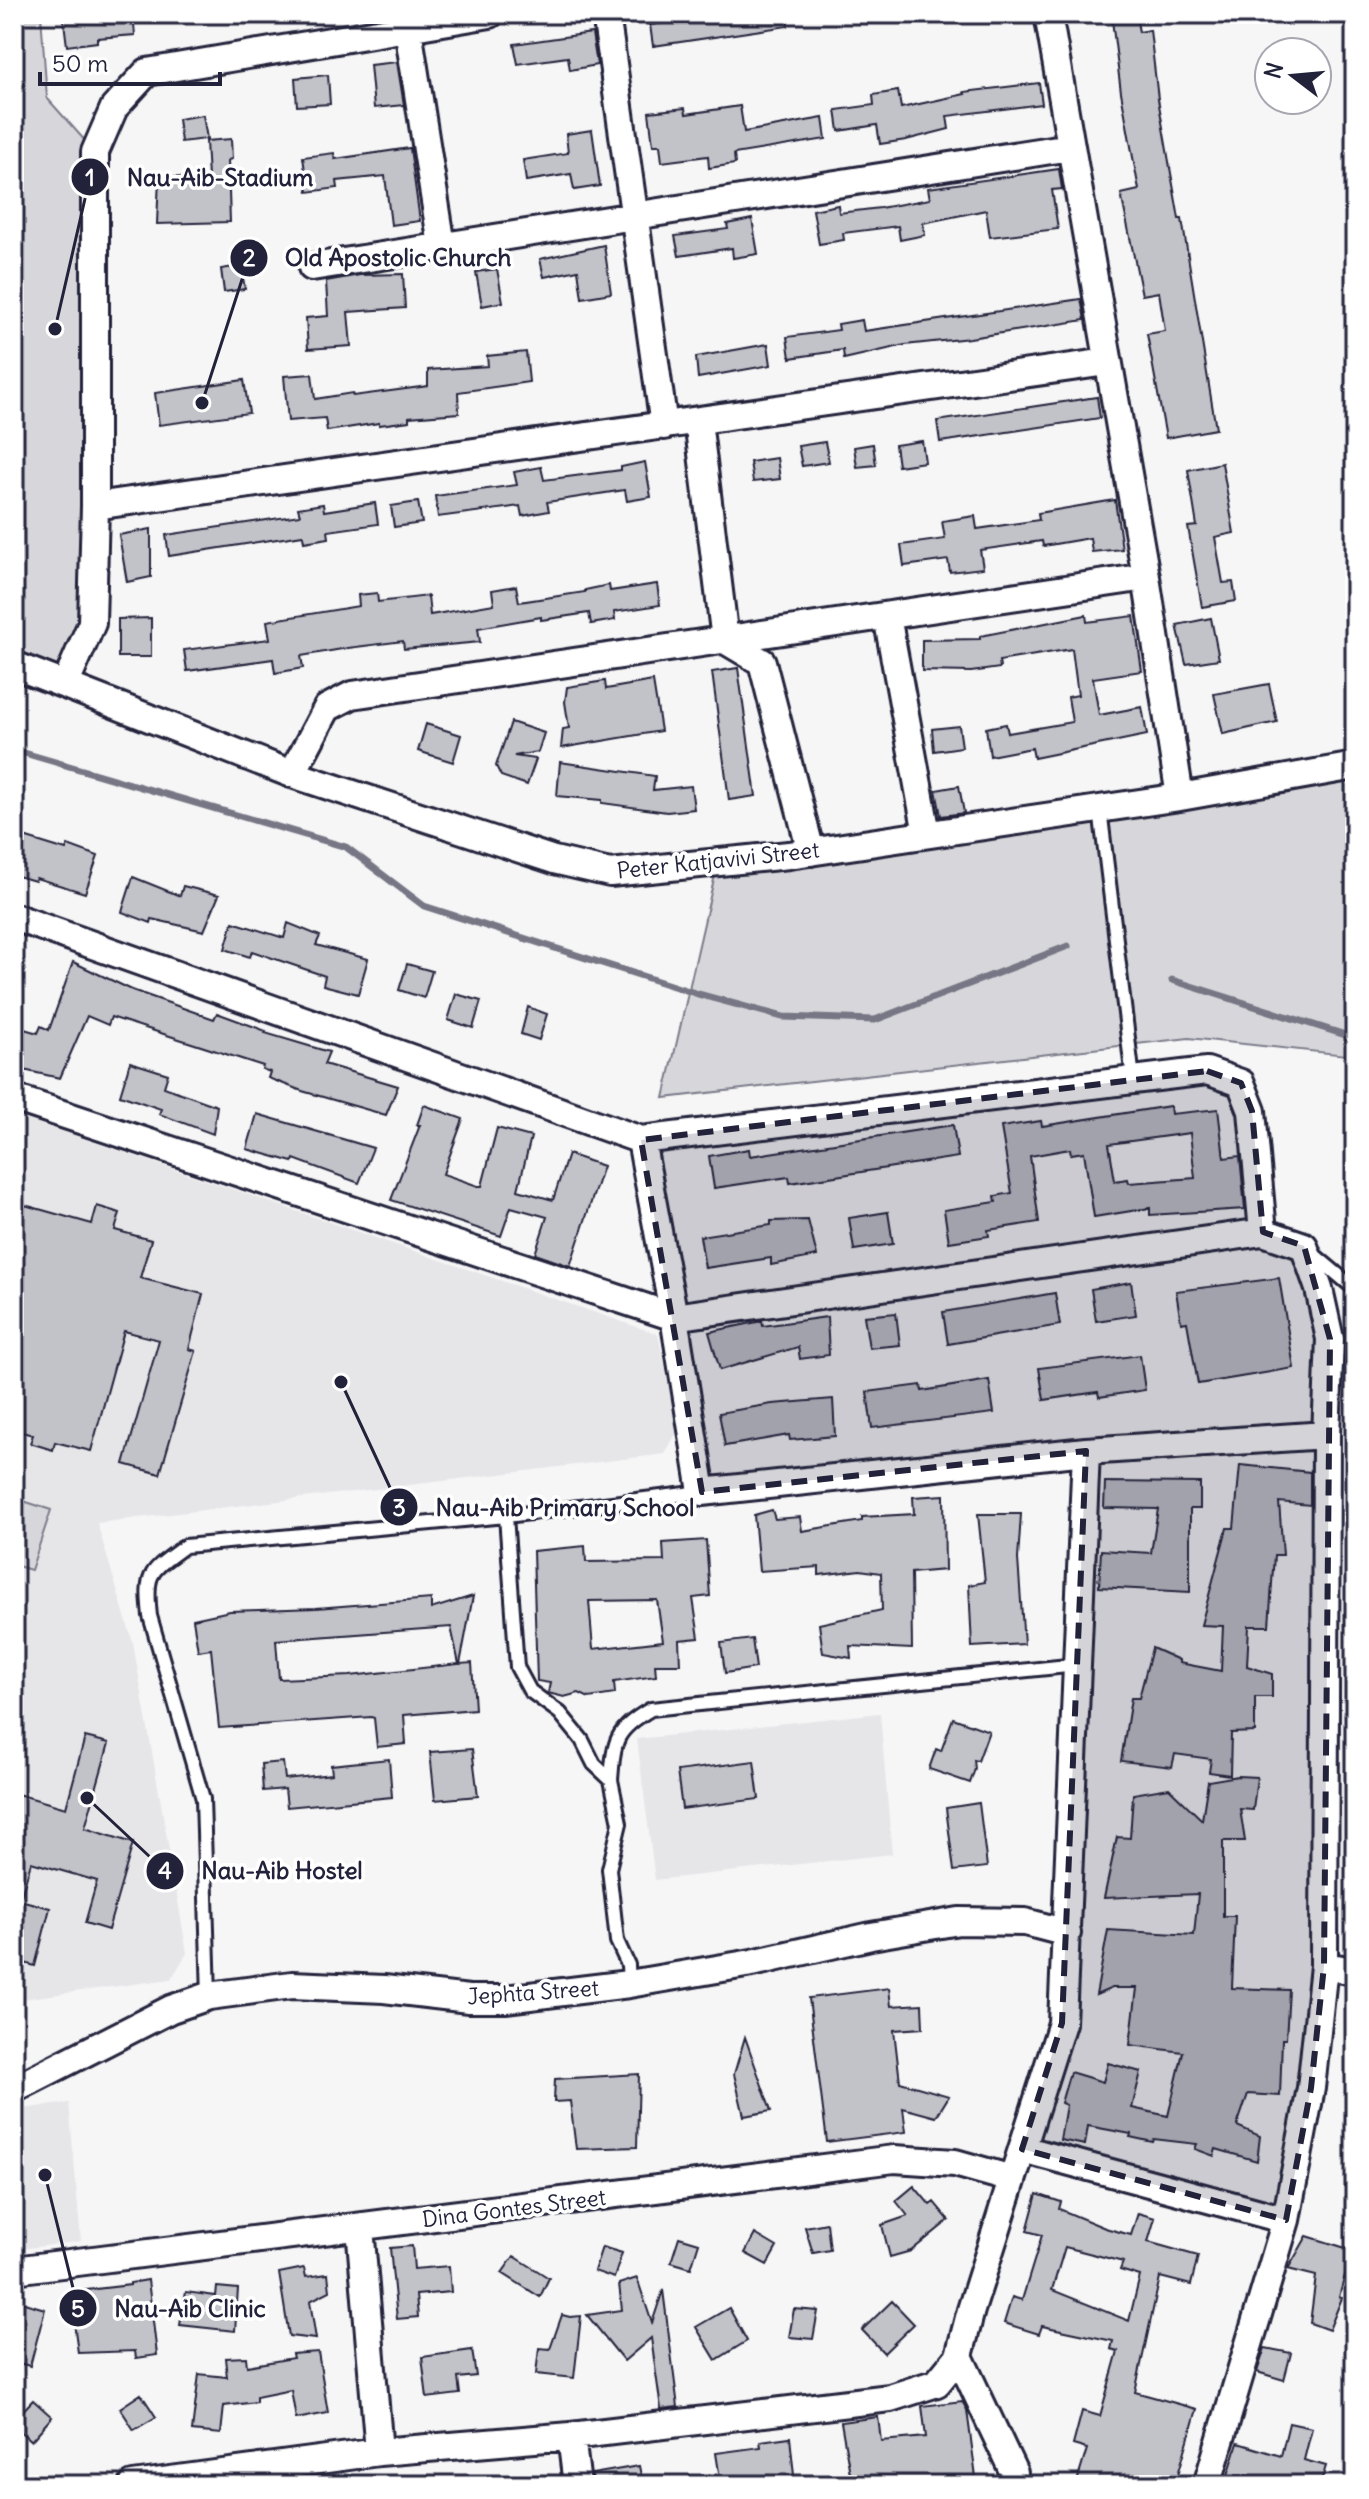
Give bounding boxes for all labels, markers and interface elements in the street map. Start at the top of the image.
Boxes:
scale bar [40,36,220,86]
north arrow [1253,36,1333,116]
text: 50 m [52,48,108,78]
text: N [1258,59,1289,82]
callout: Nau-Aib-Stadium [70,153,329,201]
text: 1 [85,162,95,192]
text: Nau-Aib-Stadium [127,162,313,192]
callout: Old Apostolic Church [229,234,528,282]
text: 2 [242,242,256,272]
text: Old Apostolic Church [285,242,511,272]
street label: Peter Katjavivi Street [615,835,821,885]
callout: Nau-Aib Primary School [379,1483,710,1531]
text: 3 [392,1492,406,1522]
text: Nau-Aib Primary School [436,1492,694,1522]
callout: Nau-Aib Hostel [145,1847,378,1895]
text: 4 [158,1855,172,1885]
text: Nau-Aib Hostel [201,1855,363,1885]
street label: Jephta Street [466,1973,600,2011]
street label: Dina Gontes Street [421,2183,607,2233]
callout: Nau-Aib Clinic [58,2284,281,2332]
text: 5 [71,2293,85,2323]
text: Nau-Aib Clinic [114,2293,266,2323]

